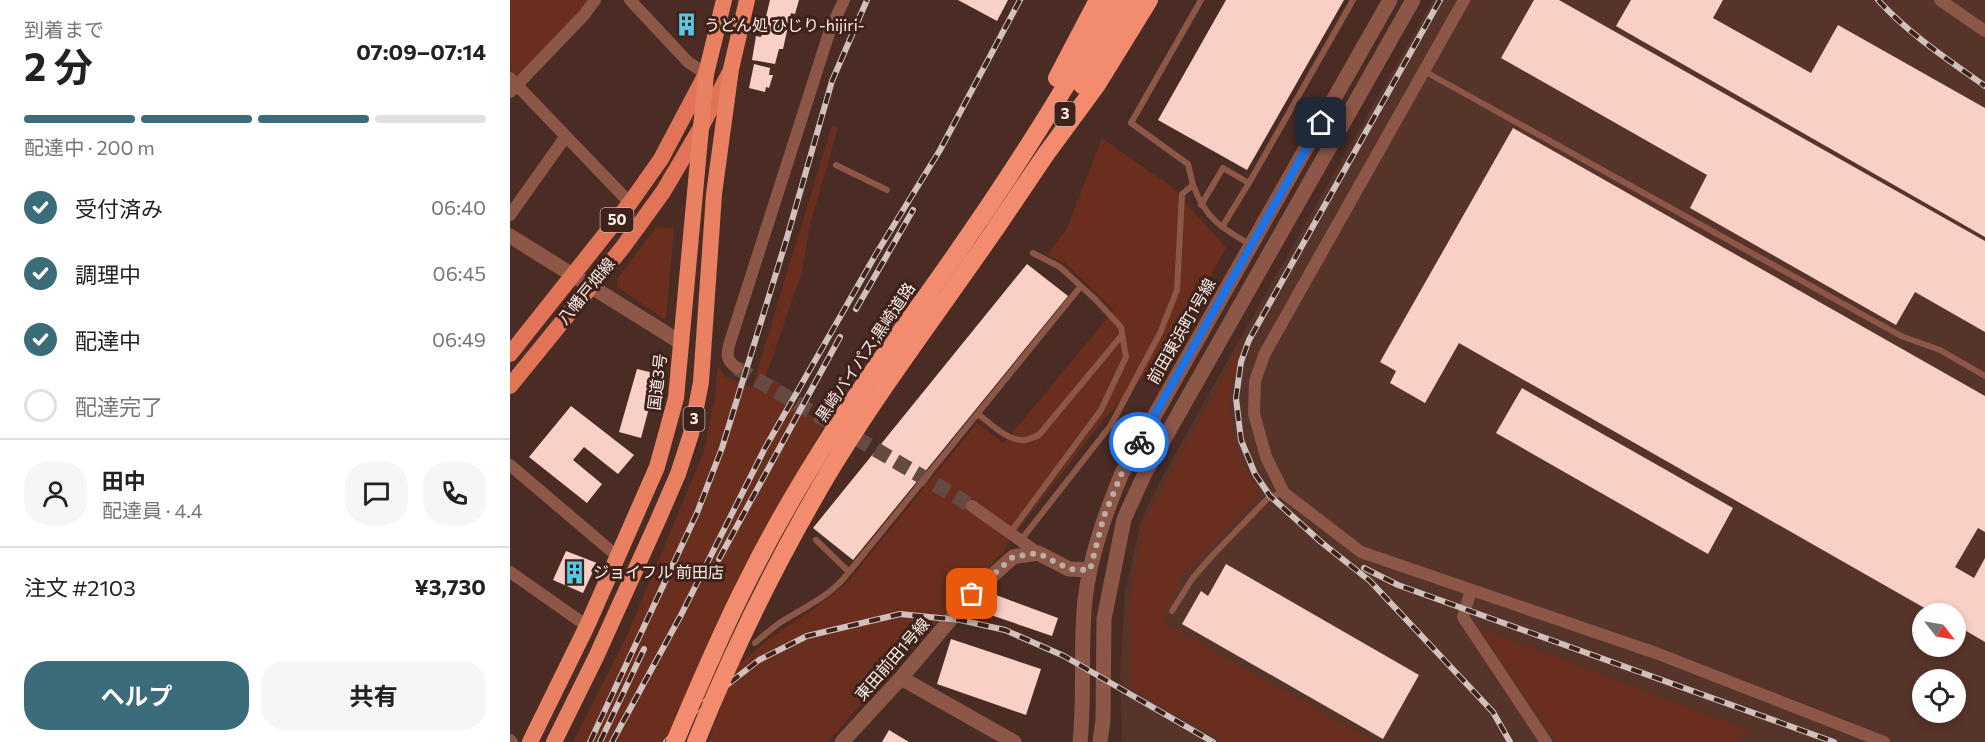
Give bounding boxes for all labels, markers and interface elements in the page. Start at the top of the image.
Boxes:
building icon: うどん処 ひじり-hijiri- [673,12,699,38]
place label: うどん処 ひじり-hijiri- [704,15,865,34]
text: 到着まで [24,17,104,41]
text: 07:09–07:14 [356,38,486,65]
text: 2 分 [24,41,93,89]
pin [1295,97,1346,148]
road number: 3 [1054,102,1076,126]
icon: home [1304,106,1337,139]
text: 配達中 · 200 m [24,135,155,159]
icon: check [24,191,57,224]
text: 受付済み [75,195,163,222]
text: 06:40 [431,195,486,219]
road number: 50 [600,208,634,232]
street label: 八幡戸畑線 [553,254,618,328]
icon: check [24,257,57,290]
text: 調理中 [75,261,141,288]
text: 06:45 [433,261,486,285]
street label: 前田東浜町1号線 [1143,275,1219,387]
street label: 黒崎バイパス;黒崎道路 [811,279,918,425]
icon: check [24,323,57,356]
text: 配達中 [75,327,141,354]
text: 06:49 [432,327,486,351]
street label: 国道3号 [644,352,669,411]
text: 配達完了 [75,393,163,420]
road number: 3 [684,407,705,431]
courier [1109,412,1169,472]
icon: bike [1123,426,1156,459]
button: person [24,462,87,525]
button: chat [345,462,408,525]
button: phone [423,462,486,525]
text: 田中 [102,467,146,494]
text: 配達員 · 4.4 [102,498,203,522]
building icon: ジョイフル 前田店 [562,559,588,585]
place label: ジョイフル 前田店 [593,562,724,581]
pin [946,568,997,619]
text: ¥3,730 [415,573,486,600]
text: 注文 #2103 [24,574,136,601]
icon: bag [955,577,988,610]
north arrow [1912,603,1966,657]
map controls [1912,603,1966,723]
street label: 東田前田1号線 [851,614,933,704]
button: ヘルプ [24,661,249,730]
button: 共有 [261,661,486,730]
button: locate [1912,669,1966,723]

